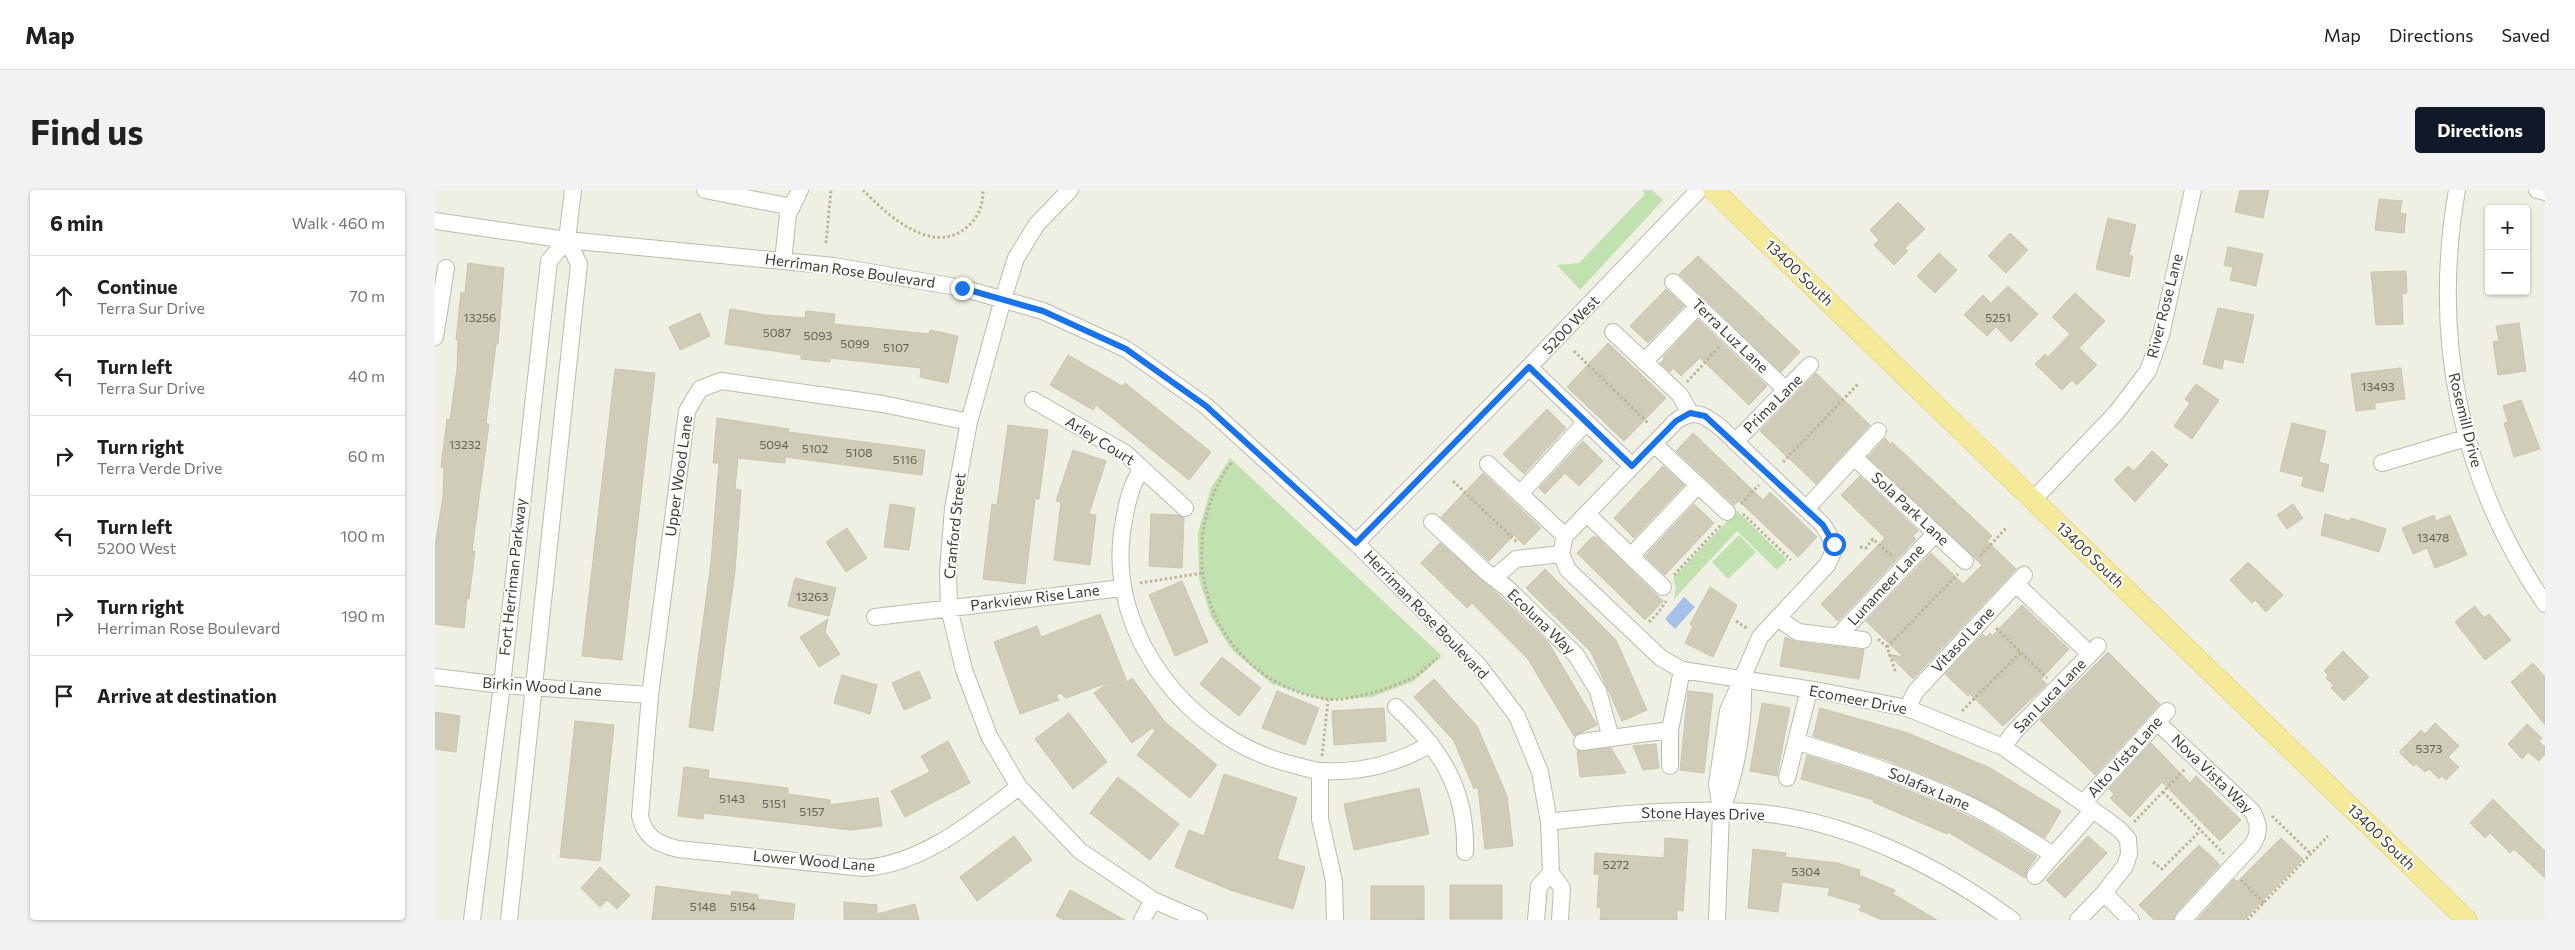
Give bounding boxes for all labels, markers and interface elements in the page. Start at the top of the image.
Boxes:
text: Map [25,20,75,49]
text: Map [2324,24,2361,46]
text: Directions [2389,24,2473,46]
text: Saved [2501,24,2550,46]
button: Directions [2415,107,2545,153]
text: Find us [30,109,144,152]
map controls [2485,205,2530,295]
button: + [2485,205,2530,250]
text: 6 min [50,210,103,235]
text: Walk · 460 m [292,213,385,232]
street label: 13400 South [1762,235,1837,309]
street label: Herriman Rose Boulevard [764,249,936,291]
button: − [2485,250,2530,295]
street label: River Rose Lane [2142,252,2186,360]
text: Continue [97,275,177,298]
route end [951,277,974,300]
icon: ahead [50,282,78,310]
text: 70 m [349,286,385,305]
street label: 5200 West [1538,291,1603,357]
street label: Terra Luz Lane [1689,294,1773,376]
text: Terra Sur Drive [97,298,205,317]
house number: 13256 [464,310,496,324]
house number: 5251 [1985,310,2011,324]
house number: 5087 [763,325,791,339]
house number: 5093 [804,328,833,342]
house number: 5099 [840,336,870,350]
house number: 5107 [883,340,909,354]
text: Turn left [97,355,172,378]
icon: left [50,362,78,390]
text: 40 m [348,366,385,385]
street label: Prima Lane [1739,370,1806,437]
street label: Rosemill Drive [2446,371,2486,469]
text: Terra Sur Drive [97,378,205,397]
house number: 13493 [2361,379,2395,393]
street label: Arley Court [1063,412,1138,469]
street label: Upper Wood Lane [661,414,695,538]
text: Turn right [97,435,184,458]
house number: 13232 [449,437,481,451]
house number: 5094 [759,437,789,451]
house number: 5102 [802,441,829,455]
icon: right [50,442,78,470]
house number: 5108 [845,445,873,459]
text: 60 m [348,446,385,465]
house number: 5116 [893,452,917,466]
text: Terra Verde Drive [97,458,222,477]
street label: Sola Park Lane [1868,468,1953,549]
street label: Cranford Street [939,472,969,580]
street label: Fort Herriman Parkway [495,497,529,657]
text: Turn left [97,515,172,538]
street label: 13400 South [2053,517,2128,591]
icon: left [50,522,78,550]
text: 100 m [340,526,385,545]
house number: 13478 [2417,530,2449,544]
route start [1823,533,1846,556]
text: 5200 West [97,538,176,557]
street label: Lunameer Lane [1843,540,1927,629]
street label: Herriman Rose Boulevard [1361,546,1493,682]
street label: Parkview Rise Lane [969,580,1101,614]
street label: Ecoluna Way [1504,585,1579,658]
house number: 13263 [796,589,828,603]
text: Turn right [97,595,184,618]
icon: right [50,602,78,630]
street label: Vitasol Lane [1927,603,1997,676]
text: 190 m [341,606,385,625]
text: Herriman Rose Boulevard [97,618,280,637]
street label: San Luca Lane [2009,654,2089,736]
street label: Birkin Wood Lane [482,673,602,699]
street label: Ecomeer Drive [1808,681,1909,717]
icon: arrive [50,682,78,710]
text: Arrive at destination [97,684,277,707]
street label: Alto Vista Lane [2083,712,2165,801]
street label: Nova Vista Way [2168,730,2257,817]
house number: 5373 [2416,741,2443,755]
street label: Solafax Lane [1886,763,1973,813]
house number: 5143 [719,791,745,805]
house number: 5151 [762,796,786,810]
street label: 13400 South [2344,799,2419,873]
street label: Stone Hayes Drive [1641,803,1765,823]
house number: 5157 [799,804,825,818]
street label: Lower Wood Lane [752,846,876,874]
house number: 5272 [1603,857,1630,871]
house number: 5304 [1792,864,1820,878]
house number: 5148 [690,899,716,913]
house number: 5154 [730,899,756,913]

